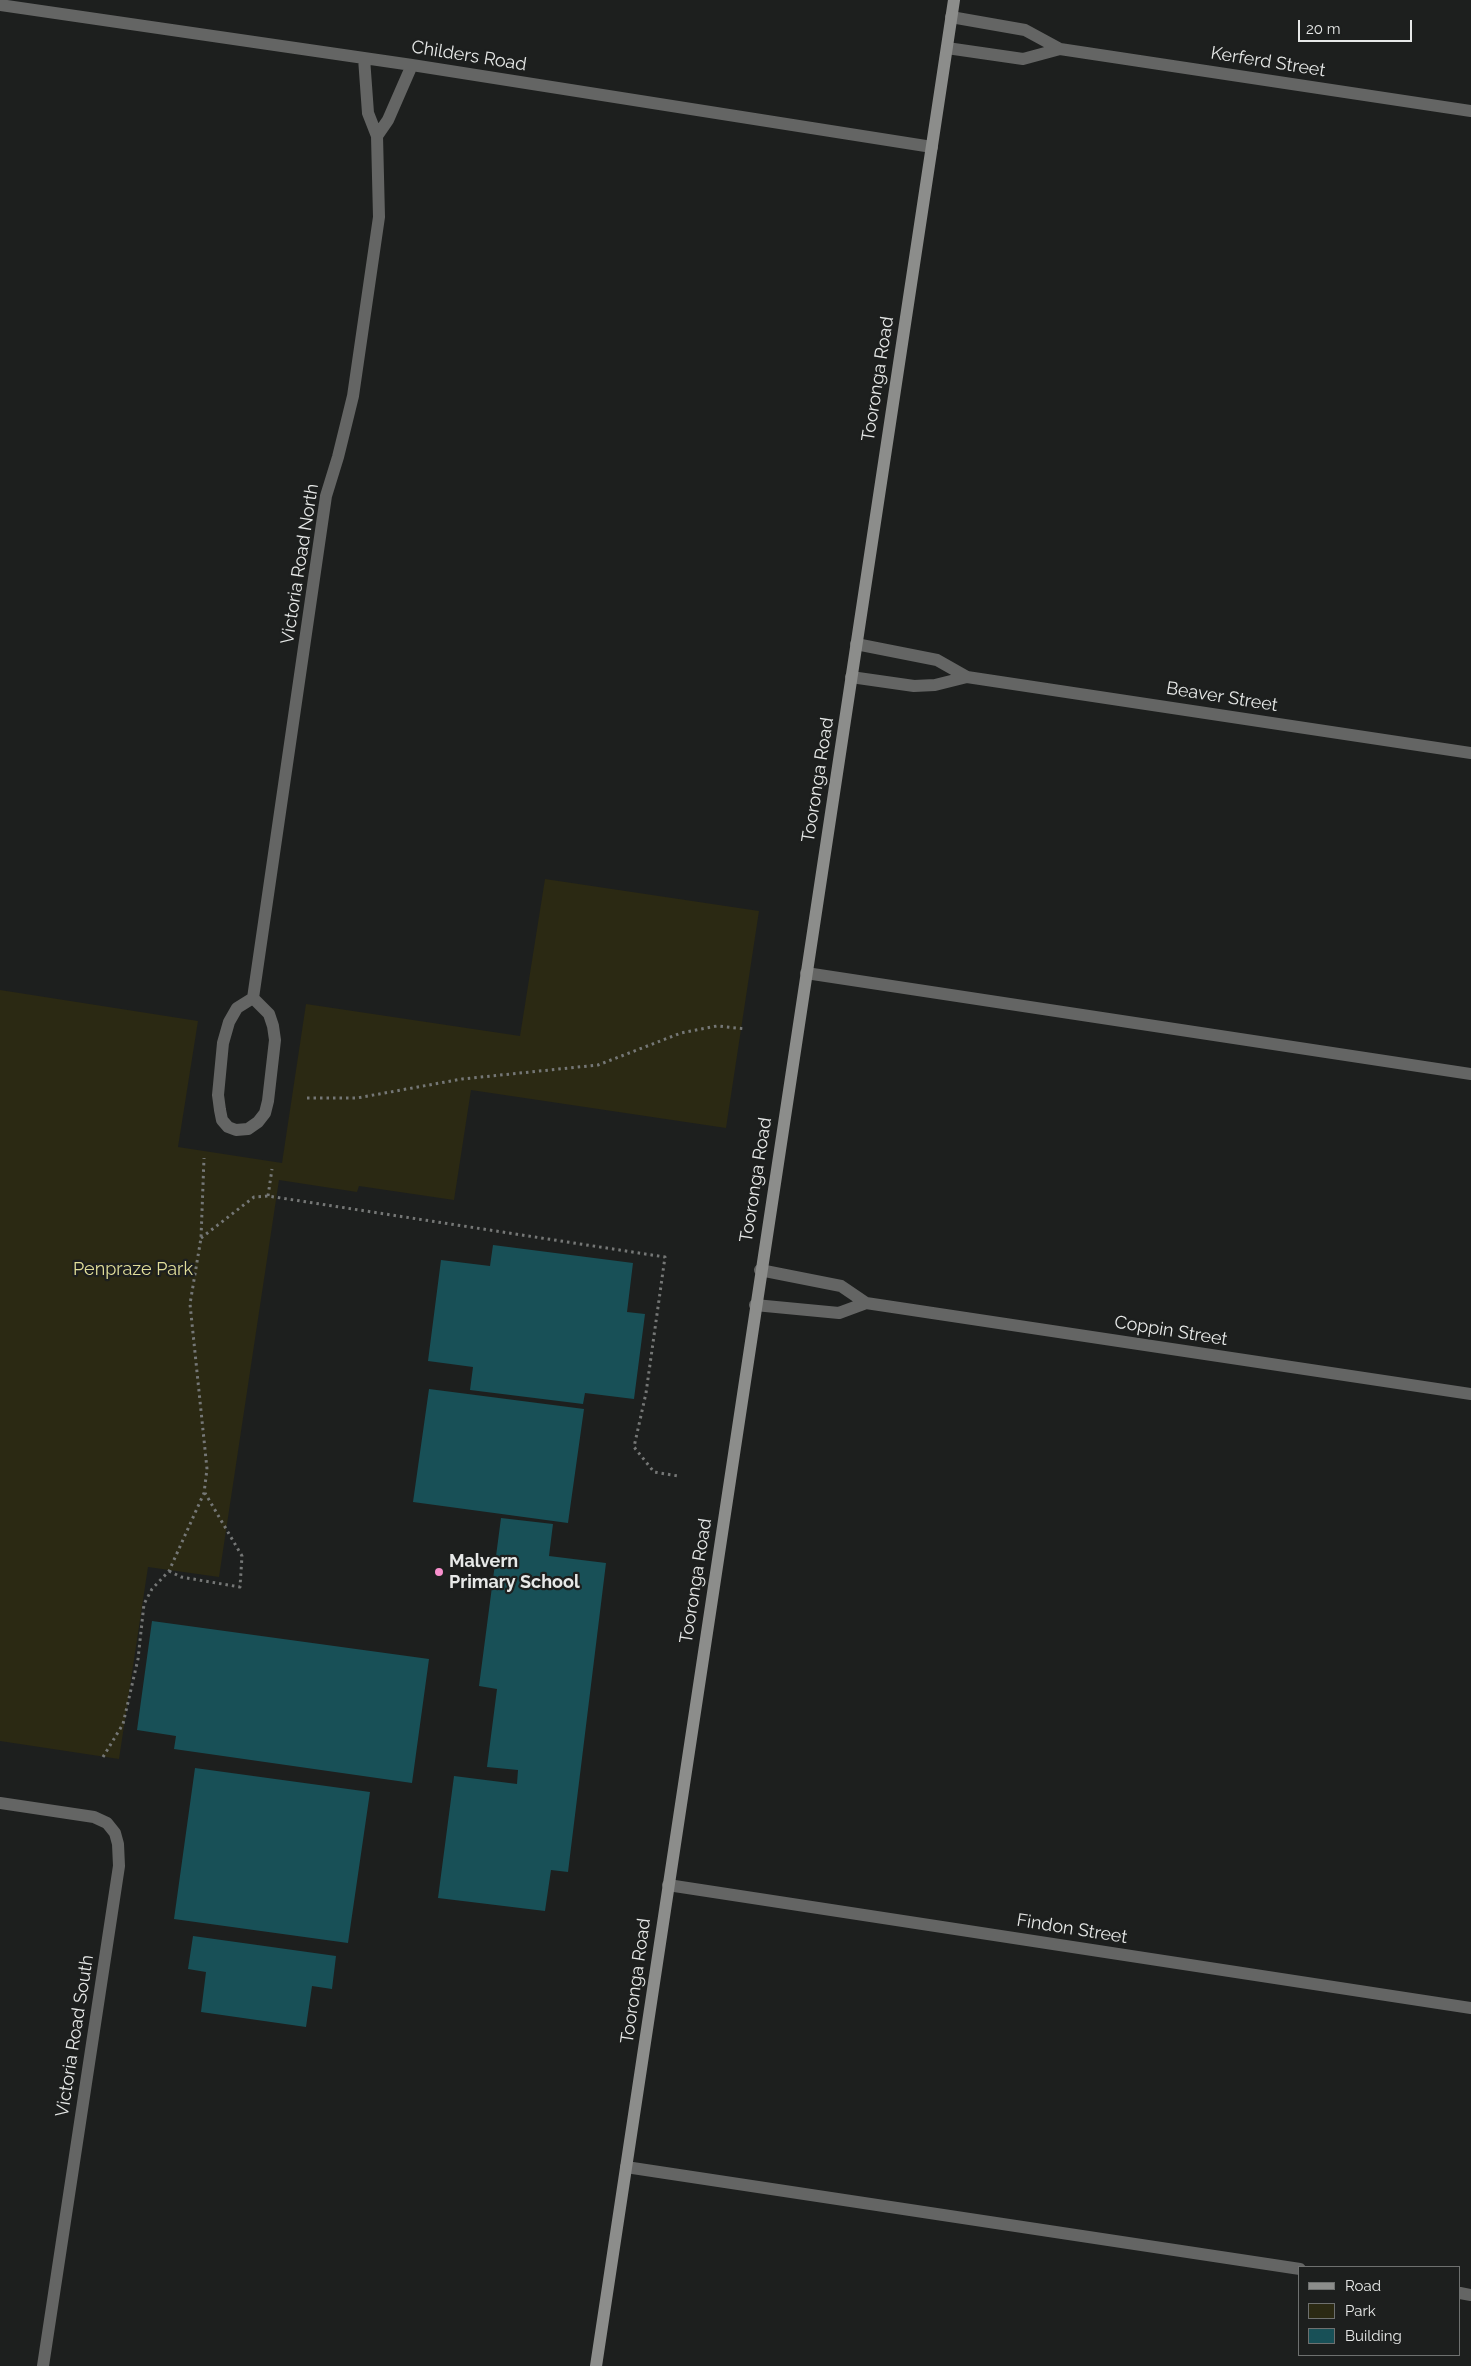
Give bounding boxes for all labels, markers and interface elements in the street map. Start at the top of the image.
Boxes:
scale bar [1301,10,1415,42]
text: 20 m [1306,20,1341,38]
street label: Childers Road [410,36,528,76]
street label: Kerferd Street [1209,42,1327,82]
street label: Tooronga Road [857,315,899,443]
street label: Victoria Road North [277,482,323,646]
street label: Beaver Street [1165,678,1279,716]
street label: Tooronga Road [797,716,839,844]
street label: Tooronga Road [735,1116,777,1244]
park label: Penpraze Park [73,1259,193,1281]
street label: Coppin Street [1113,1311,1229,1351]
street label: Tooronga Road [675,1517,717,1645]
place label: Malvern Primary School [449,1551,580,1594]
marker: Malvern Primary School [433,1566,445,1578]
street label: Findon Street [1015,1910,1129,1948]
street label: Tooronga Road [617,1917,655,2045]
street label: Victoria Road South [52,1953,98,2119]
legend [1298,2266,1461,2356]
text: Road [1345,2277,1381,2295]
text: Park [1345,2302,1376,2320]
text: Building [1345,2327,1402,2345]

